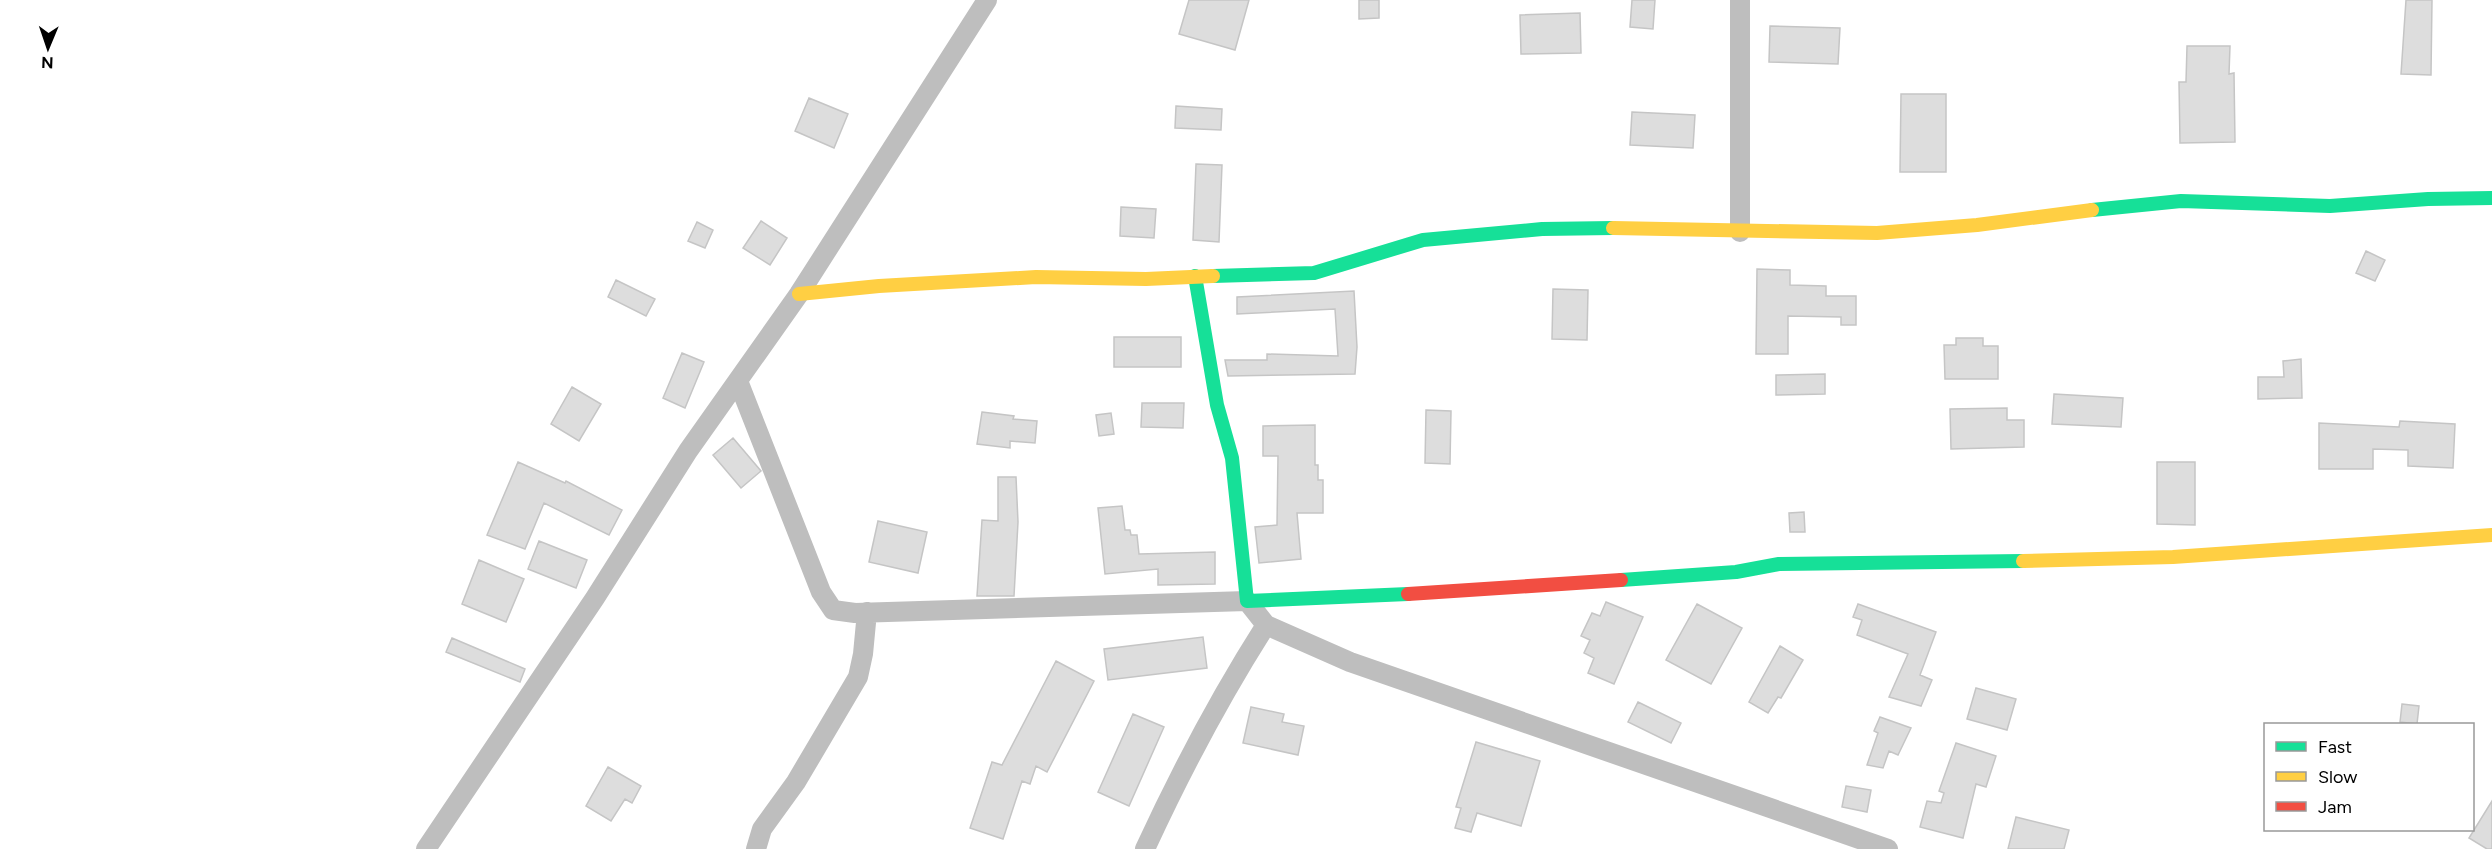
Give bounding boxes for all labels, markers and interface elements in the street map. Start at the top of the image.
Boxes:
north arrow [18,18,78,78]
text: N [41,53,54,72]
legend [2264,723,2474,831]
text: Fast [2318,736,2352,758]
text: Slow [2318,766,2357,788]
text: Jam [2318,796,2352,818]

